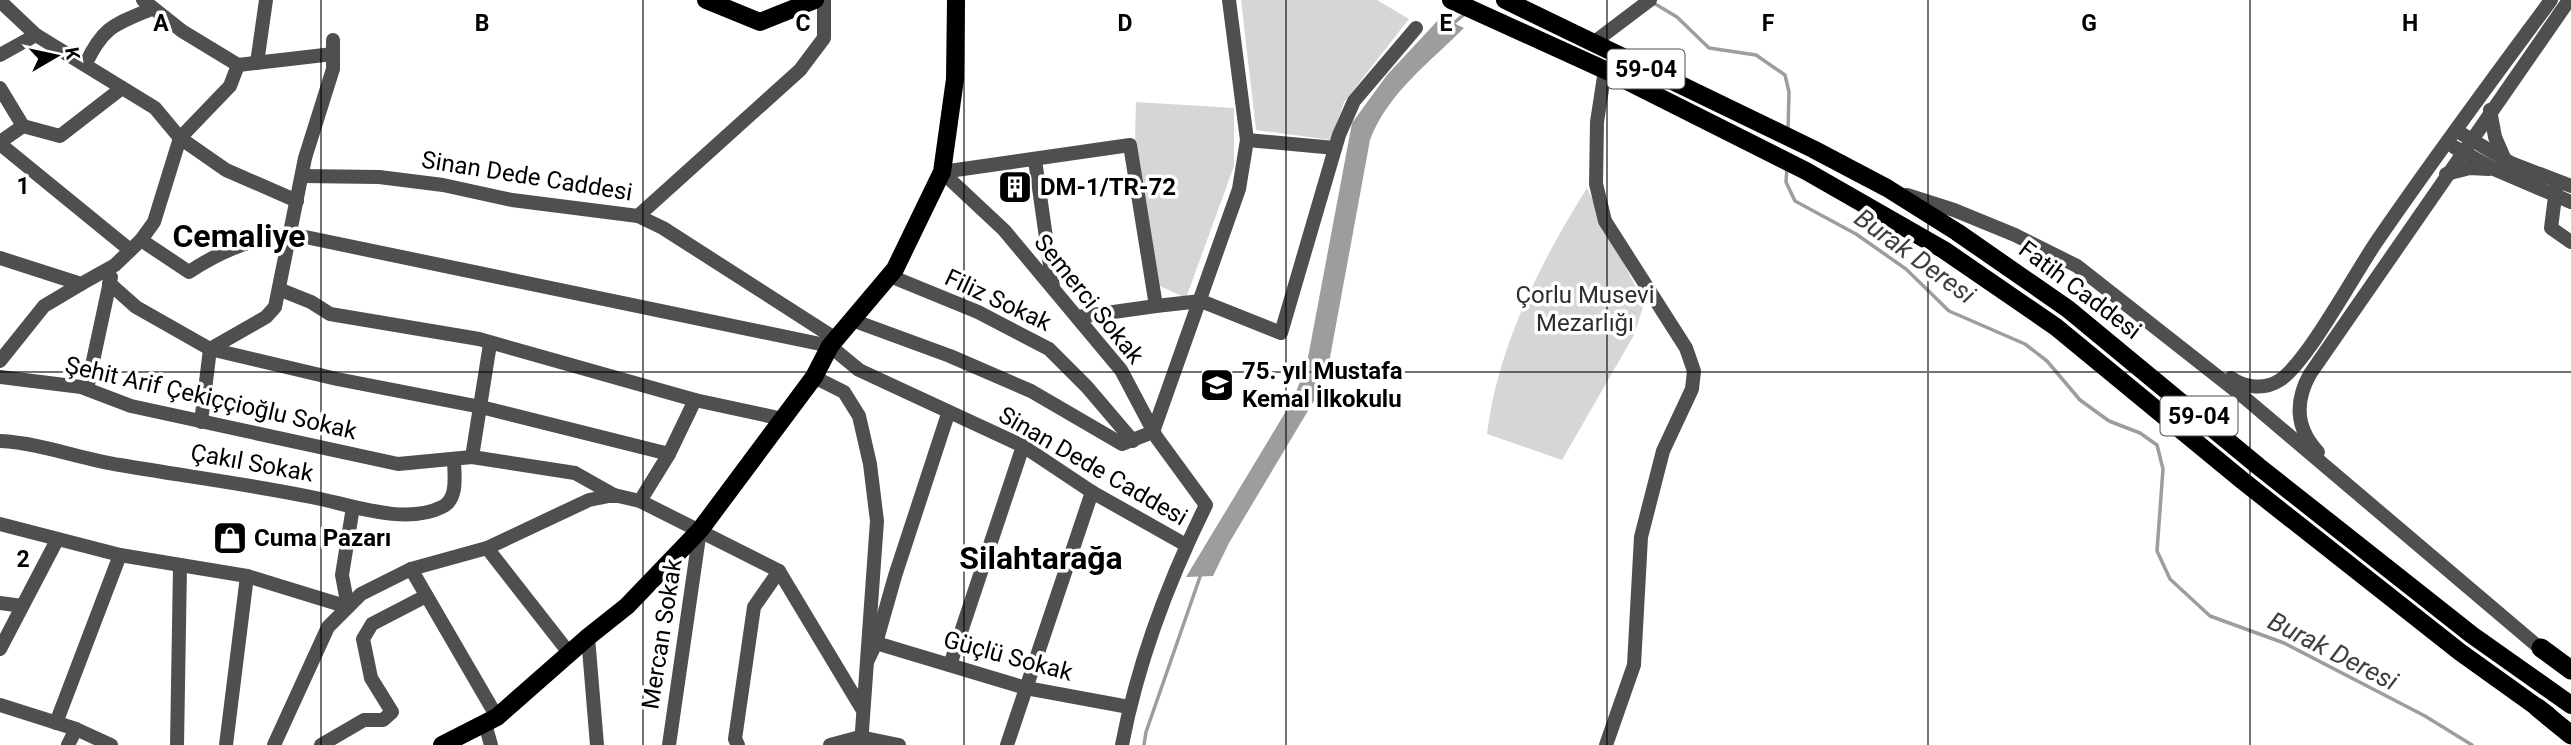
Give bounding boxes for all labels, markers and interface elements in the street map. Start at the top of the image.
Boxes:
text: A [153,10,169,37]
text: B [475,10,489,37]
text: C [795,10,811,37]
text: D [1118,10,1132,37]
text: E [1440,10,1453,37]
text: F [1762,10,1775,37]
text: G [2081,10,2097,37]
text: H [2402,10,2418,37]
north arrow [21,21,91,91]
text: K [60,46,85,62]
road number: 59-04 [1608,50,1684,88]
street label: Sinan Dede Caddesi [420,146,634,206]
building icon: DM-1/TR-72 [996,168,1034,206]
text: 1 [16,173,30,200]
place label: DM-1/TR-72 [1040,173,1176,201]
water label: Burak Deresi [1849,202,1982,310]
district label: Cemaliye [172,217,306,255]
street label: Semerci Sokak [1028,229,1150,370]
street label: Fatih Caddesi [2013,235,2147,345]
street label: Filiz Sokak [940,263,1056,337]
park label: Çorlu Musevi Mezarlığı [1515,281,1655,337]
street label: Şehit Arif Çekiççioğlu Sokak [62,351,360,445]
place label: 75. yıl Mustafa Kemal İlkokulu [1242,357,1403,413]
school or university icon: 75. yıl Mustafa Kemal İlkokulu [1198,366,1236,404]
road number: 59-04 [2160,396,2238,436]
street label: Sinan Dede Caddesi [994,401,1192,531]
street label: Çakıl Sokak [189,438,316,488]
shop icon: Cuma Pazarı [211,519,249,557]
place label: Cuma Pazarı [254,524,391,552]
district label: Silahtarağa [959,539,1123,577]
text: 2 [16,546,30,573]
street label: Mercan Sokak [636,556,688,711]
water label: Burak Deresi [2263,606,2404,697]
street label: Güçlü Sokak [940,625,1076,687]

